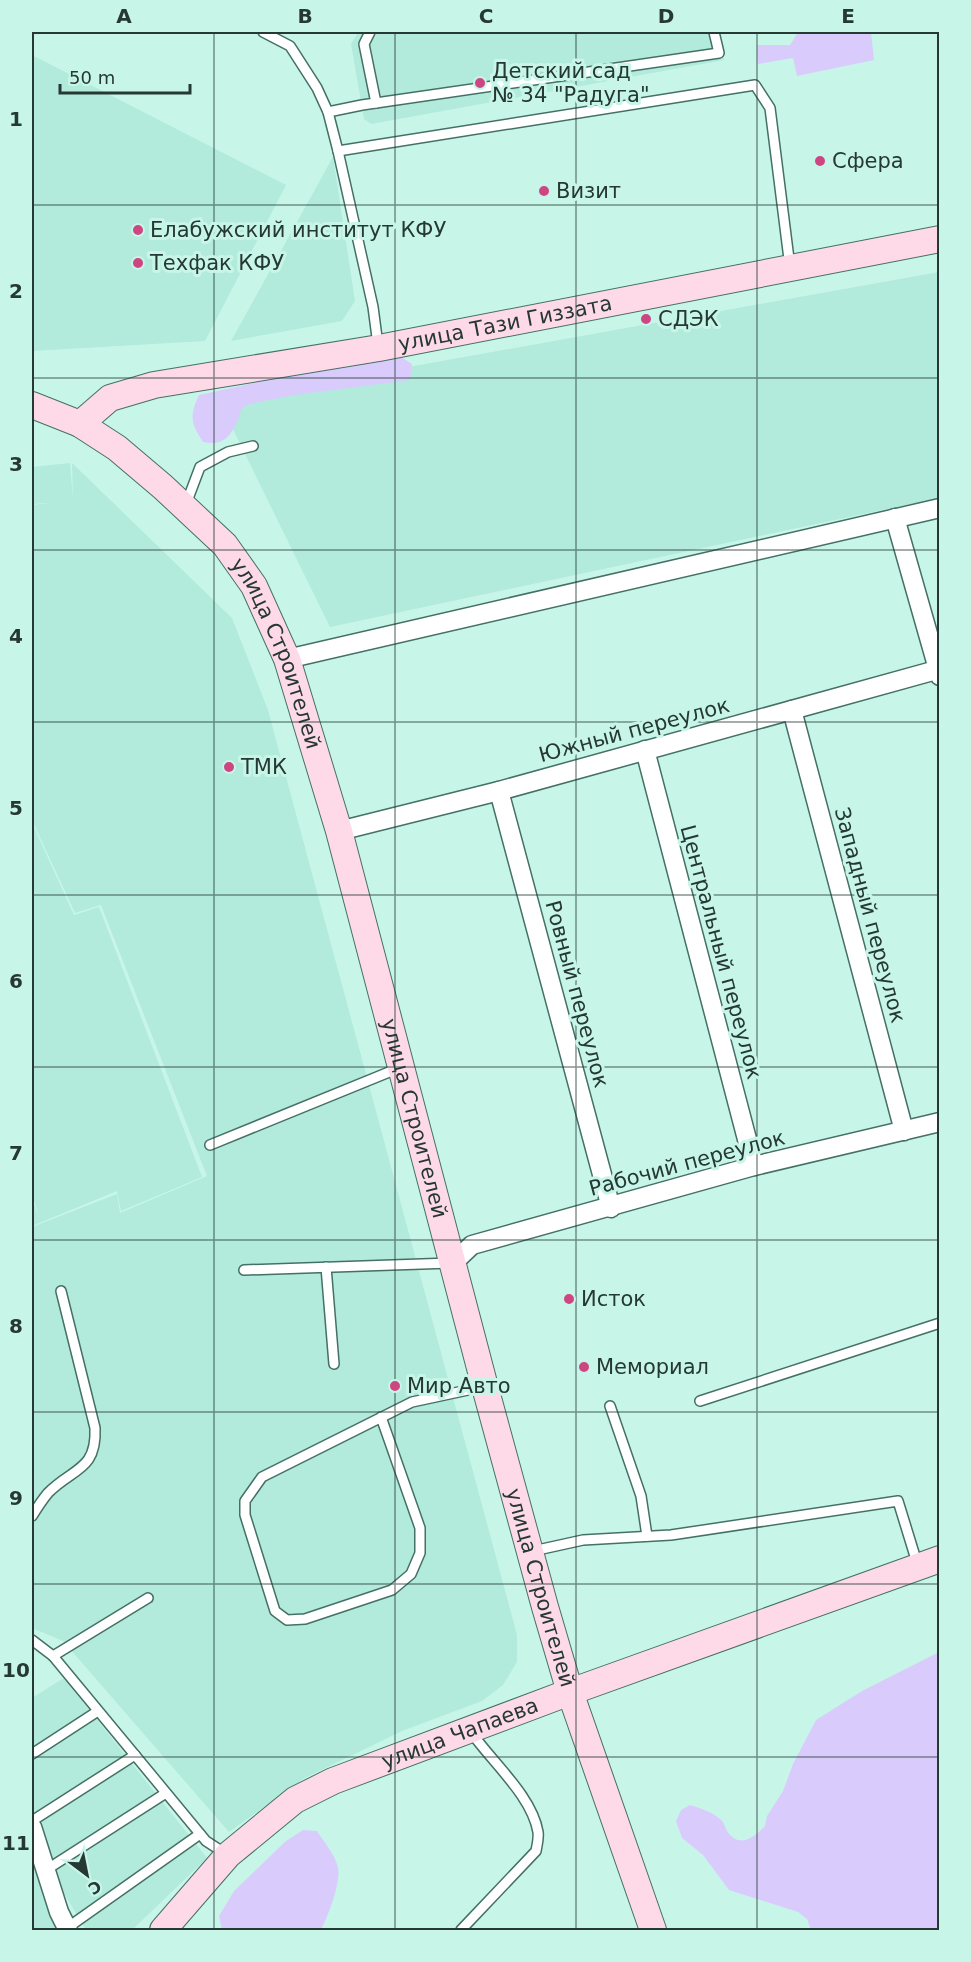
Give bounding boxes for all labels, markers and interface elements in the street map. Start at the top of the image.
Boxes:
text: A [116,4,132,28]
text: B [297,4,313,28]
text: C [479,4,493,28]
text: D [658,4,674,28]
text: E [841,4,855,28]
scale bar [60,57,190,95]
place label: Детский сад № 34 "Радуга" [492,59,650,107]
text: 50 m [69,67,115,88]
marker: Детский сад № 34 "Радуга" [473,76,487,90]
text: 1 [9,107,23,131]
place label: Сфера [832,149,904,173]
marker: Сфера [813,154,827,168]
place label: Визит [556,179,621,203]
marker: Визит [537,184,551,198]
place label: Елабужский институт КФУ [150,218,446,242]
marker: Елабужский институт КФУ [131,223,145,237]
place label: Техфак КФУ [149,251,284,275]
marker: Техфак КФУ [131,256,145,270]
text: 2 [9,279,23,303]
street label: улица Тази Гиззата [396,291,614,356]
place label: СДЭК [658,307,719,331]
marker: СДЭК [639,312,653,326]
text: 3 [9,452,23,476]
street label: улица Строителей [226,553,326,752]
text: 4 [9,624,23,648]
street label: Южный переулок [536,693,732,767]
place label: ТМК [240,755,287,779]
marker: ТМК [222,760,236,774]
text: 5 [9,796,23,820]
street label: Западный переулок [830,804,910,1026]
street label: Центральный переулок [675,822,767,1082]
street label: Ровный переулок [540,898,614,1090]
text: 6 [9,969,23,993]
street label: улица Строителей [377,1016,452,1221]
street label: Рабочий переулок [586,1125,788,1201]
text: 7 [9,1141,23,1165]
place label: Исток [581,1287,646,1311]
marker: Исток [562,1292,576,1306]
text: 8 [9,1314,23,1338]
place label: Мемориал [596,1355,709,1379]
marker: Мемориал [577,1360,591,1374]
place label: Мир Авто [407,1374,511,1398]
marker: Мир Авто [388,1379,402,1393]
text: 9 [9,1486,23,1510]
street label: улица Строителей [501,1486,580,1690]
text: 10 [2,1658,30,1682]
street label: улица Чапаева [378,1693,542,1774]
text: 11 [2,1831,30,1855]
north arrow [57,1845,117,1905]
text: С [85,1876,105,1898]

